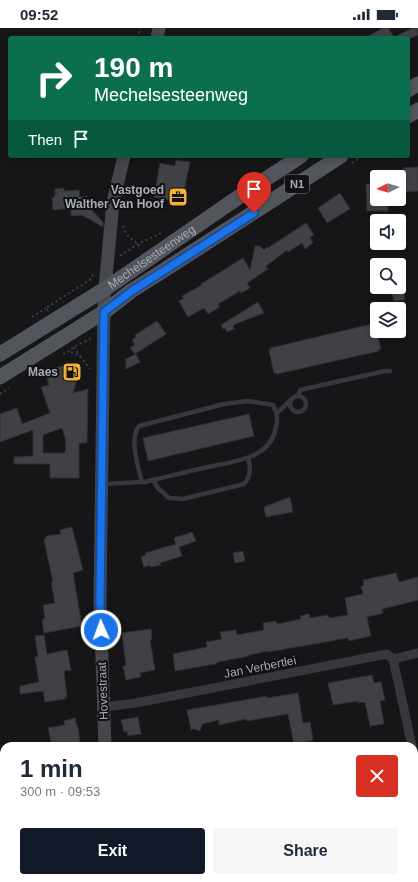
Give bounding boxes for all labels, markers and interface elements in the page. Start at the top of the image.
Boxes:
text: 09:52 [20,6,58,23]
icon: right [28,52,80,104]
text: 190 m [94,52,173,83]
text: Mechelsesteenweg [94,85,248,105]
icon: arrive [70,128,92,150]
text: Then [28,131,62,148]
north arrow [370,170,406,206]
map controls [370,170,406,338]
pin [237,172,271,213]
road number: N1 [285,175,309,193]
icon: arrive [243,178,265,200]
place label: Vastgoed Walther Van Hoof [65,183,165,211]
office icon: Vastgoed Walther Van Hoof [167,186,189,208]
button: sound [370,214,406,250]
street label: Mechelsesteenweg [105,222,198,292]
button: search [370,258,406,294]
button: layers [370,302,406,338]
fuel station icon: Maes [61,361,83,383]
place label: Maes [28,365,58,379]
position arrow [80,609,122,651]
street label: Jan Verbertlei [223,653,297,681]
street label: Hovestraat [95,661,111,720]
text: 1 min [20,755,83,782]
button: close [356,755,398,797]
text: 300 m · 09:53 [20,784,100,799]
button: Exit [20,828,205,874]
button: Share [213,828,398,874]

